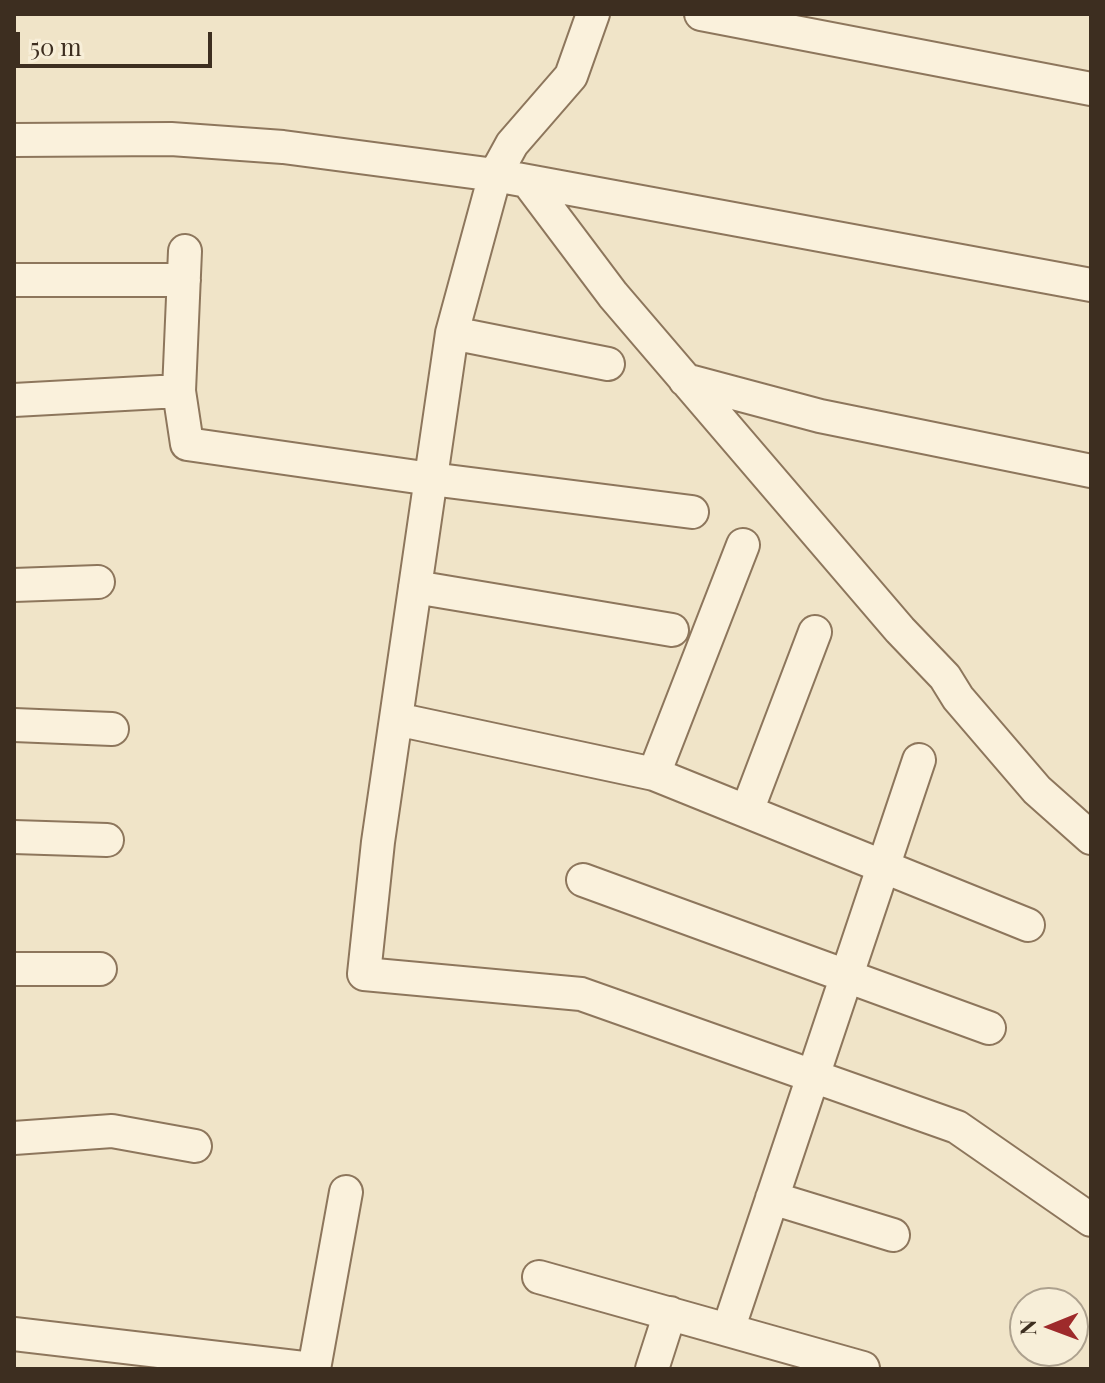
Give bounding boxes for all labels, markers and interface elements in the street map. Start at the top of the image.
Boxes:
scale bar [20,16,216,66]
text: 50 m [30,30,82,62]
north arrow [1009,1287,1089,1367]
text: N [1012,1319,1042,1336]

